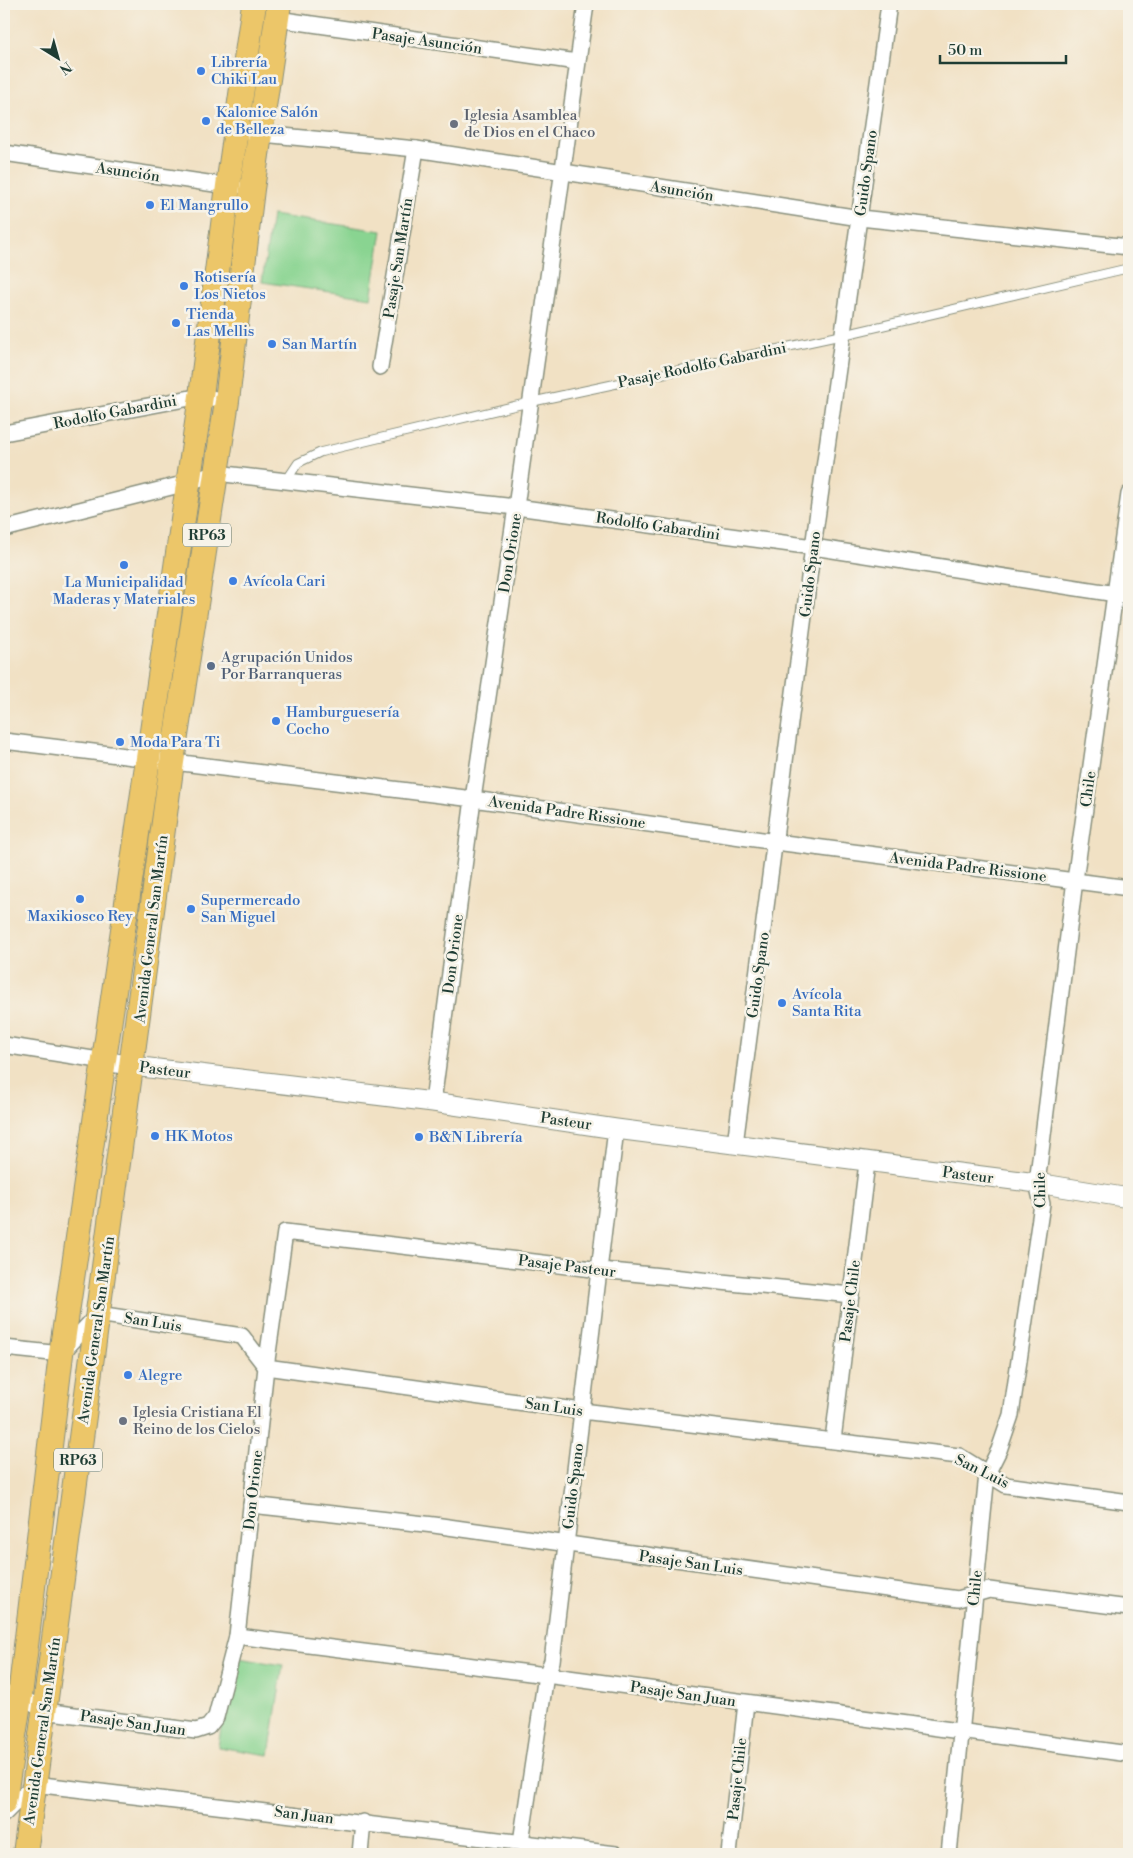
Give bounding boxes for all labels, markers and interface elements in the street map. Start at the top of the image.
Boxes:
street label: Pasaje Asunción [371,24,483,59]
north arrow [32,32,82,82]
scale bar [940,32,1067,64]
text: 50 m [948,41,982,60]
place label: Librería Chiki Lau [211,53,278,89]
text: N [55,57,75,78]
marker: Librería Chiki Lau [195,65,207,77]
place label: Kalonice Salón de Belleza [216,103,318,139]
place label: Iglesia Asamblea de Dios en el Chaco [464,106,595,142]
marker: Kalonice Salón de Belleza [200,115,212,127]
marker: Iglesia Asamblea de Dios en el Chaco [448,118,460,130]
street label: Guido Spano [851,129,882,217]
street label: Asunción [94,158,161,186]
street label: Asunción [648,177,715,206]
place label: El Mangrullo [160,196,249,215]
street label: Pasaje San Martín [380,196,417,320]
marker: El Mangrullo [144,199,156,211]
place label: Rotisería Los Nietos [194,268,266,304]
marker: Rotisería Los Nietos [178,280,190,292]
place label: Tienda Las Mellis [186,305,254,341]
marker: Tienda Las Mellis [170,317,182,329]
place label: San Martín [282,335,357,354]
marker: San Martín [266,338,278,350]
street label: Pasaje Rodolfo Gabardini [616,338,788,393]
street label: Rodolfo Gabardini [52,391,178,434]
street label: Rodolfo Gabardini [595,508,721,545]
street label: Don Orione [495,512,526,594]
road number: RP63 [183,524,231,546]
street label: Guido Spano [796,530,825,618]
marker: La Municipalidad Maderas y Materiales [118,559,130,571]
place label: Avícola Cari [242,572,326,591]
place label: La Municipalidad Maderas y Materiales [53,573,195,609]
marker: Avícola Cari [227,575,239,587]
place label: Agrupación Unidos Por Barranqueras [220,648,353,684]
marker: Agrupación Unidos Por Barranqueras [205,660,217,672]
place label: Hamburguesería Cocho [286,703,400,739]
marker: Hamburguesería Cocho [270,715,282,727]
place label: Moda Para Ti [130,733,221,752]
marker: Moda Para Ti [114,736,126,748]
street label: Chile [1077,770,1100,808]
street label: Avenida Padre Rissione [486,792,647,833]
street label: Avenida General San Martín [130,834,172,1025]
street label: Avenida Padre Rissione [887,848,1048,887]
place label: Supermercado San Miguel [201,891,300,927]
marker: Maxikiosco Rey [74,893,86,905]
marker: Supermercado San Miguel [185,903,197,915]
place label: Maxikiosco Rey [27,907,133,926]
street label: Don Orione [439,913,468,995]
street label: Guido Spano [743,931,774,1019]
place label: Avícola Santa Rita [791,985,862,1021]
marker: Avícola Santa Rita [776,997,788,1009]
street label: Pasteur [138,1058,192,1083]
street label: Pasteur [539,1108,593,1135]
place label: HK Motos [165,1127,233,1146]
place label: B&N Librería [428,1128,523,1147]
marker: HK Motos [149,1130,161,1142]
marker: B&N Librería [413,1131,425,1143]
street label: Pasteur [941,1163,995,1188]
street label: Chile [1031,1172,1050,1208]
street label: Avenida General San Martín [74,1235,119,1426]
street label: Pasaje Pasteur [517,1251,617,1282]
street label: Pasaje Chile [836,1259,865,1343]
street label: San Luis [123,1309,183,1336]
place label: Alegre [137,1366,182,1385]
marker: Alegre [122,1369,134,1381]
street label: San Luis [524,1394,584,1421]
place label: Iglesia Cristiana El Reino de los Cielos [133,1403,262,1439]
marker: Iglesia Cristiana El Reino de los Cielos [117,1415,129,1427]
street label: Guido Spano [559,1442,588,1530]
road number: RP63 [54,1448,102,1472]
street label: Don Orione [240,1449,267,1531]
street label: San Luis [951,1450,1012,1493]
street label: Pasaje San Luis [638,1547,744,1580]
street label: Chile [964,1569,987,1607]
street label: Avenida General San Martín [20,1636,65,1827]
street label: Pasaje San Juan [629,1678,737,1711]
street label: Pasaje San Juan [79,1707,187,1740]
street label: Pasaje Chile [724,1737,751,1821]
street label: San Juan [273,1802,335,1829]

